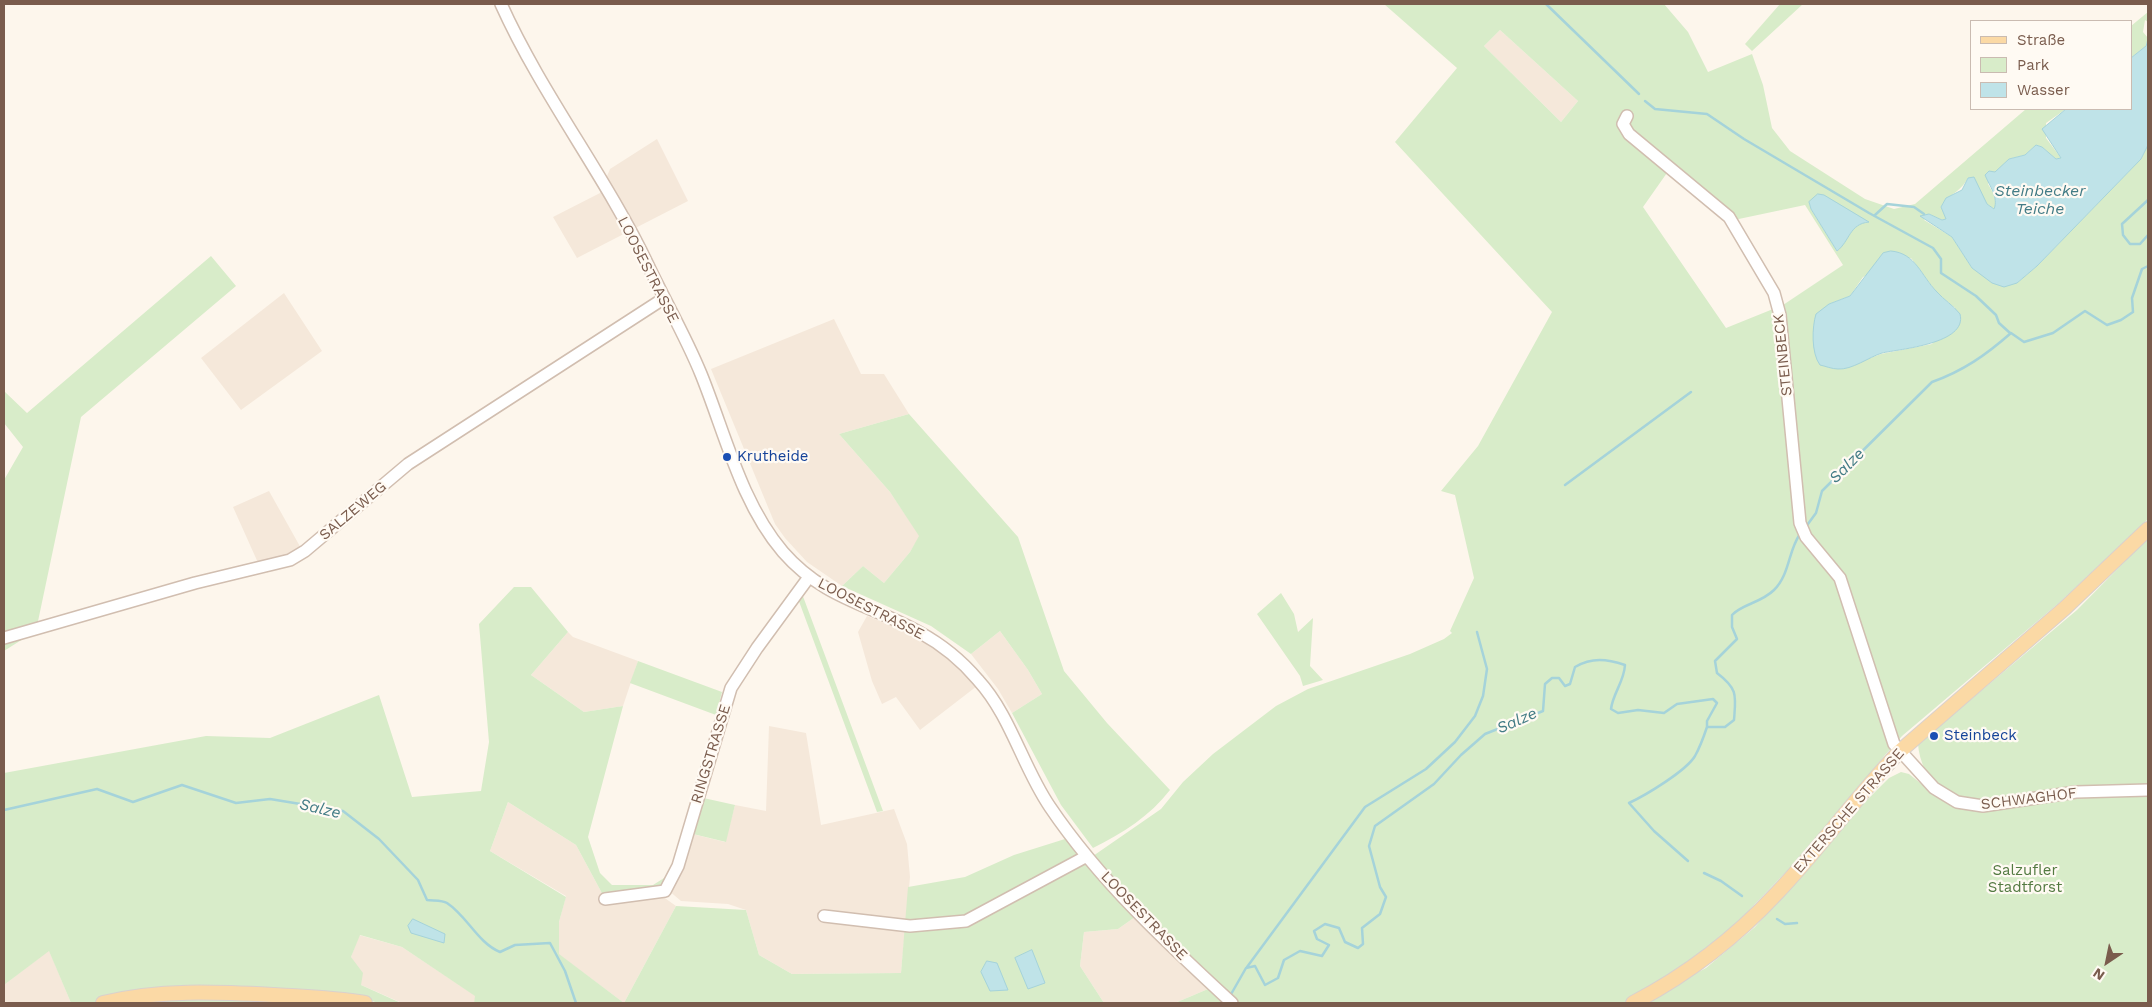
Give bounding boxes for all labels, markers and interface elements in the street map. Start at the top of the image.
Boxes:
legend [1970,20,2132,110]
text: Straße [2017,31,2065,49]
text: Park [2017,56,2049,74]
text: Wasser [2017,81,2070,99]
water label: Steinbecker Teiche [1995,181,2085,219]
street label: LOOSESTRASSE [613,214,683,326]
street label: STEINBECK [1770,313,1796,397]
water label: Salze [1825,444,1869,488]
place label: Krutheide [737,448,808,466]
marker: Krutheide [721,451,733,463]
street label: SALZEWEG [316,478,390,544]
street label: LOOSESTRASSE [815,574,927,644]
street label: RINGSTRASSE [687,702,735,806]
water label: Salze [1494,704,1540,738]
place label: Steinbeck [1944,727,2017,745]
marker: Steinbeck [1928,730,1940,742]
street label: EXTERSCHE STRASSE [1790,745,1908,877]
street label: SCHWAGHOF [1980,784,2078,814]
water label: Salze [297,795,343,823]
park label: Salzufler Stadtforst [1988,862,2062,897]
street label: LOOSESTRASSE [1097,868,1191,964]
north arrow [2082,937,2132,987]
text: N [2090,965,2107,984]

